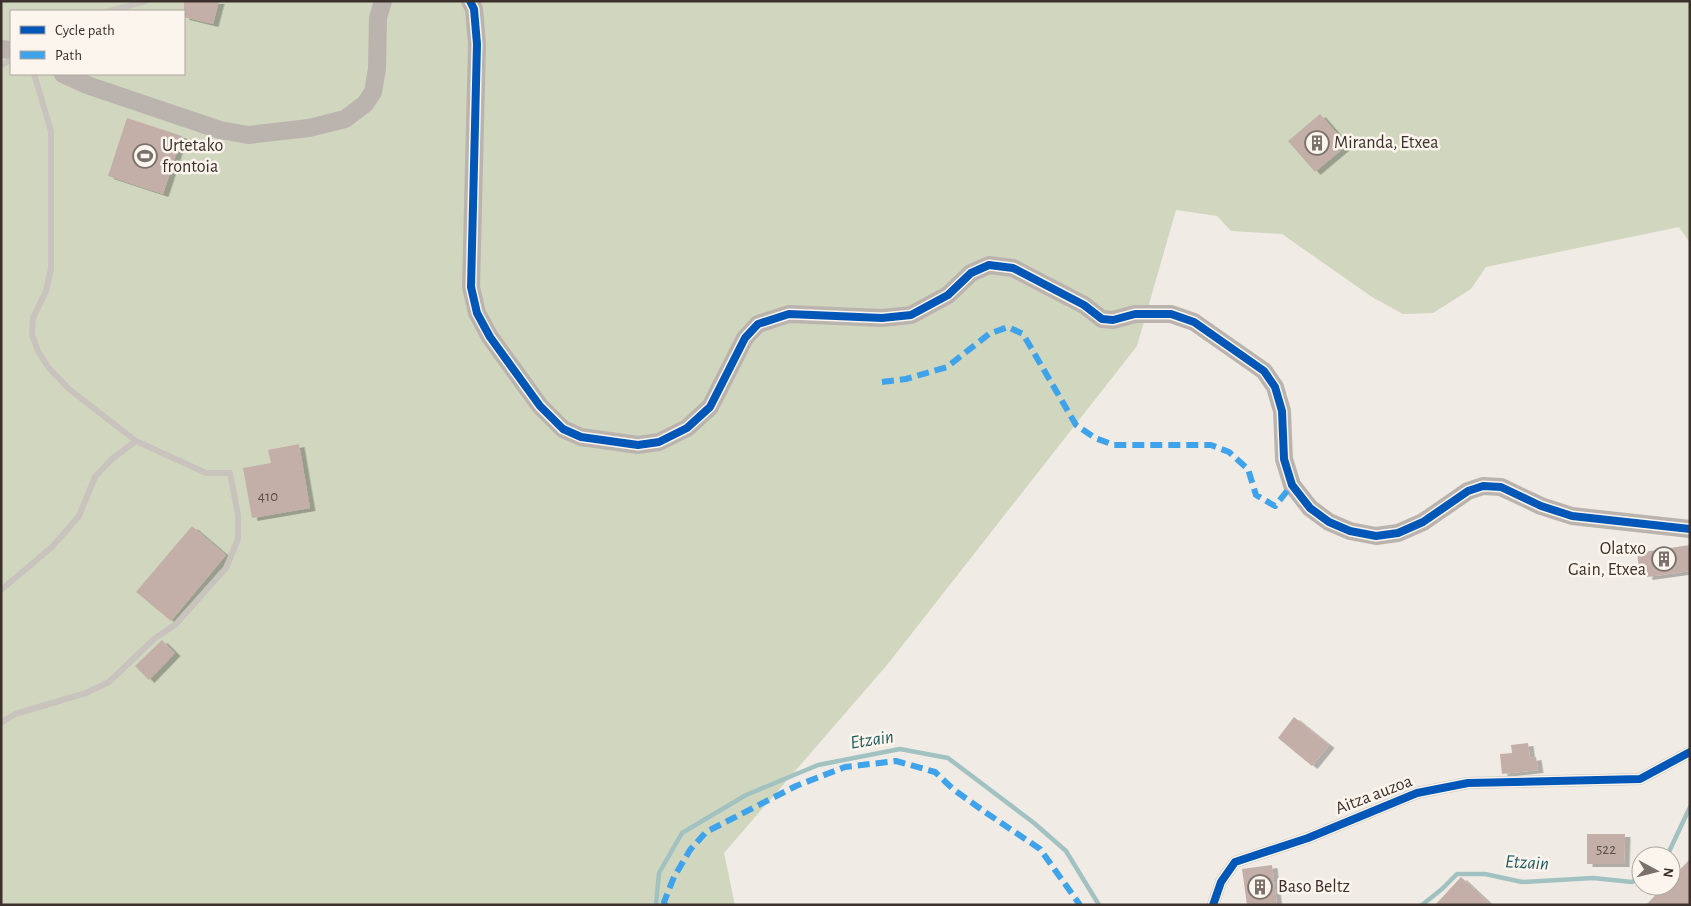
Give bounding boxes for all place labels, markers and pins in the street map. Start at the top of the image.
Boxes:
building icon: Miranda, Etxea [1304,130,1330,156]
place label: Miranda, Etxea [1334,134,1439,152]
place label: Urtetako frontoia [162,137,223,176]
sports icon: Urtetako frontoia [132,143,158,169]
place label: Olatxo Gain, Etxea [1568,540,1646,579]
building icon: Olatxo Gain, Etxea [1651,546,1677,572]
building icon: Baso Beltz [1247,874,1273,900]
place label: Baso Beltz [1278,878,1350,896]

